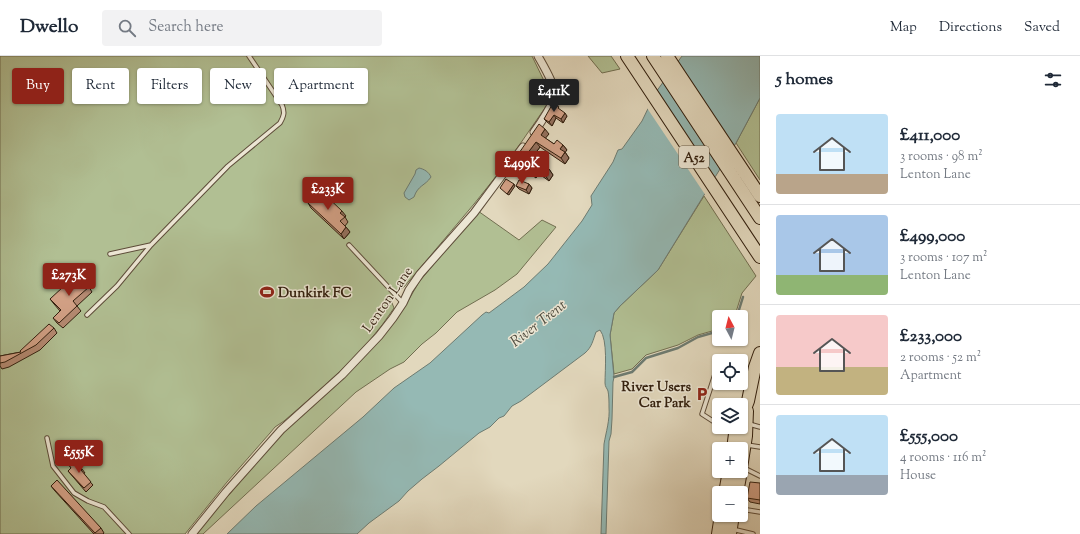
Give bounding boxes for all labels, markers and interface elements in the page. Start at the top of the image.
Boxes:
search box [102,10,382,46]
text: Dwello [20,14,78,41]
icon: search [116,17,138,39]
text: Search here [148,17,224,38]
text: Map [890,18,917,38]
text: Directions [939,18,1002,38]
text: Saved [1024,18,1060,38]
chip: Buy [12,68,64,104]
chip: Rent [72,68,129,104]
chip: Filters [137,68,202,104]
chip: New [210,68,266,104]
chip: Apartment [274,68,368,104]
text: 5 homes [776,68,833,92]
icon: filters [1042,69,1064,91]
pin: £411K [526,79,582,113]
text: £411K [538,83,570,101]
text: £411,000 [900,124,960,148]
icon: home [808,130,856,178]
road number: A52 [679,146,709,168]
text: 3 rooms · 98 m² [900,148,983,166]
pin: £499K [494,151,550,185]
text: £499K [504,155,540,173]
text: Lenton Lane [900,166,971,184]
pin: £233K [300,177,356,211]
text: £233K [311,181,345,199]
text: £499,000 [900,225,965,249]
icon: home [808,231,856,279]
text: 3 rooms · 107 m² [900,249,987,267]
pin: £273K [41,263,97,297]
street label: Lenton Lane [359,263,419,337]
text: £273K [52,267,86,285]
text: Lenton Lane [900,267,971,285]
sports icon: Dunkirk FC [259,284,275,300]
place label: Dunkirk FC [278,284,352,304]
water label: River Trent [506,295,572,353]
north arrow [712,310,748,346]
map controls [712,310,748,522]
text: £233,000 [900,325,962,349]
icon: home [808,331,856,379]
text: 2 rooms · 52 m² [900,349,981,367]
button: locate [712,354,748,390]
text: Apartment [900,367,961,385]
place label: River Users Car Park [621,378,691,414]
parking icon: River Users Car Park [694,386,710,402]
button: layers [712,398,748,434]
text: £555,000 [900,425,958,449]
icon: home [808,431,856,479]
pin: £555K [51,440,107,474]
button: + [712,442,748,478]
text: £555K [64,444,94,462]
text: 4 rooms · 116 m² [900,449,986,467]
text: House [900,467,936,485]
button: − [712,486,748,522]

